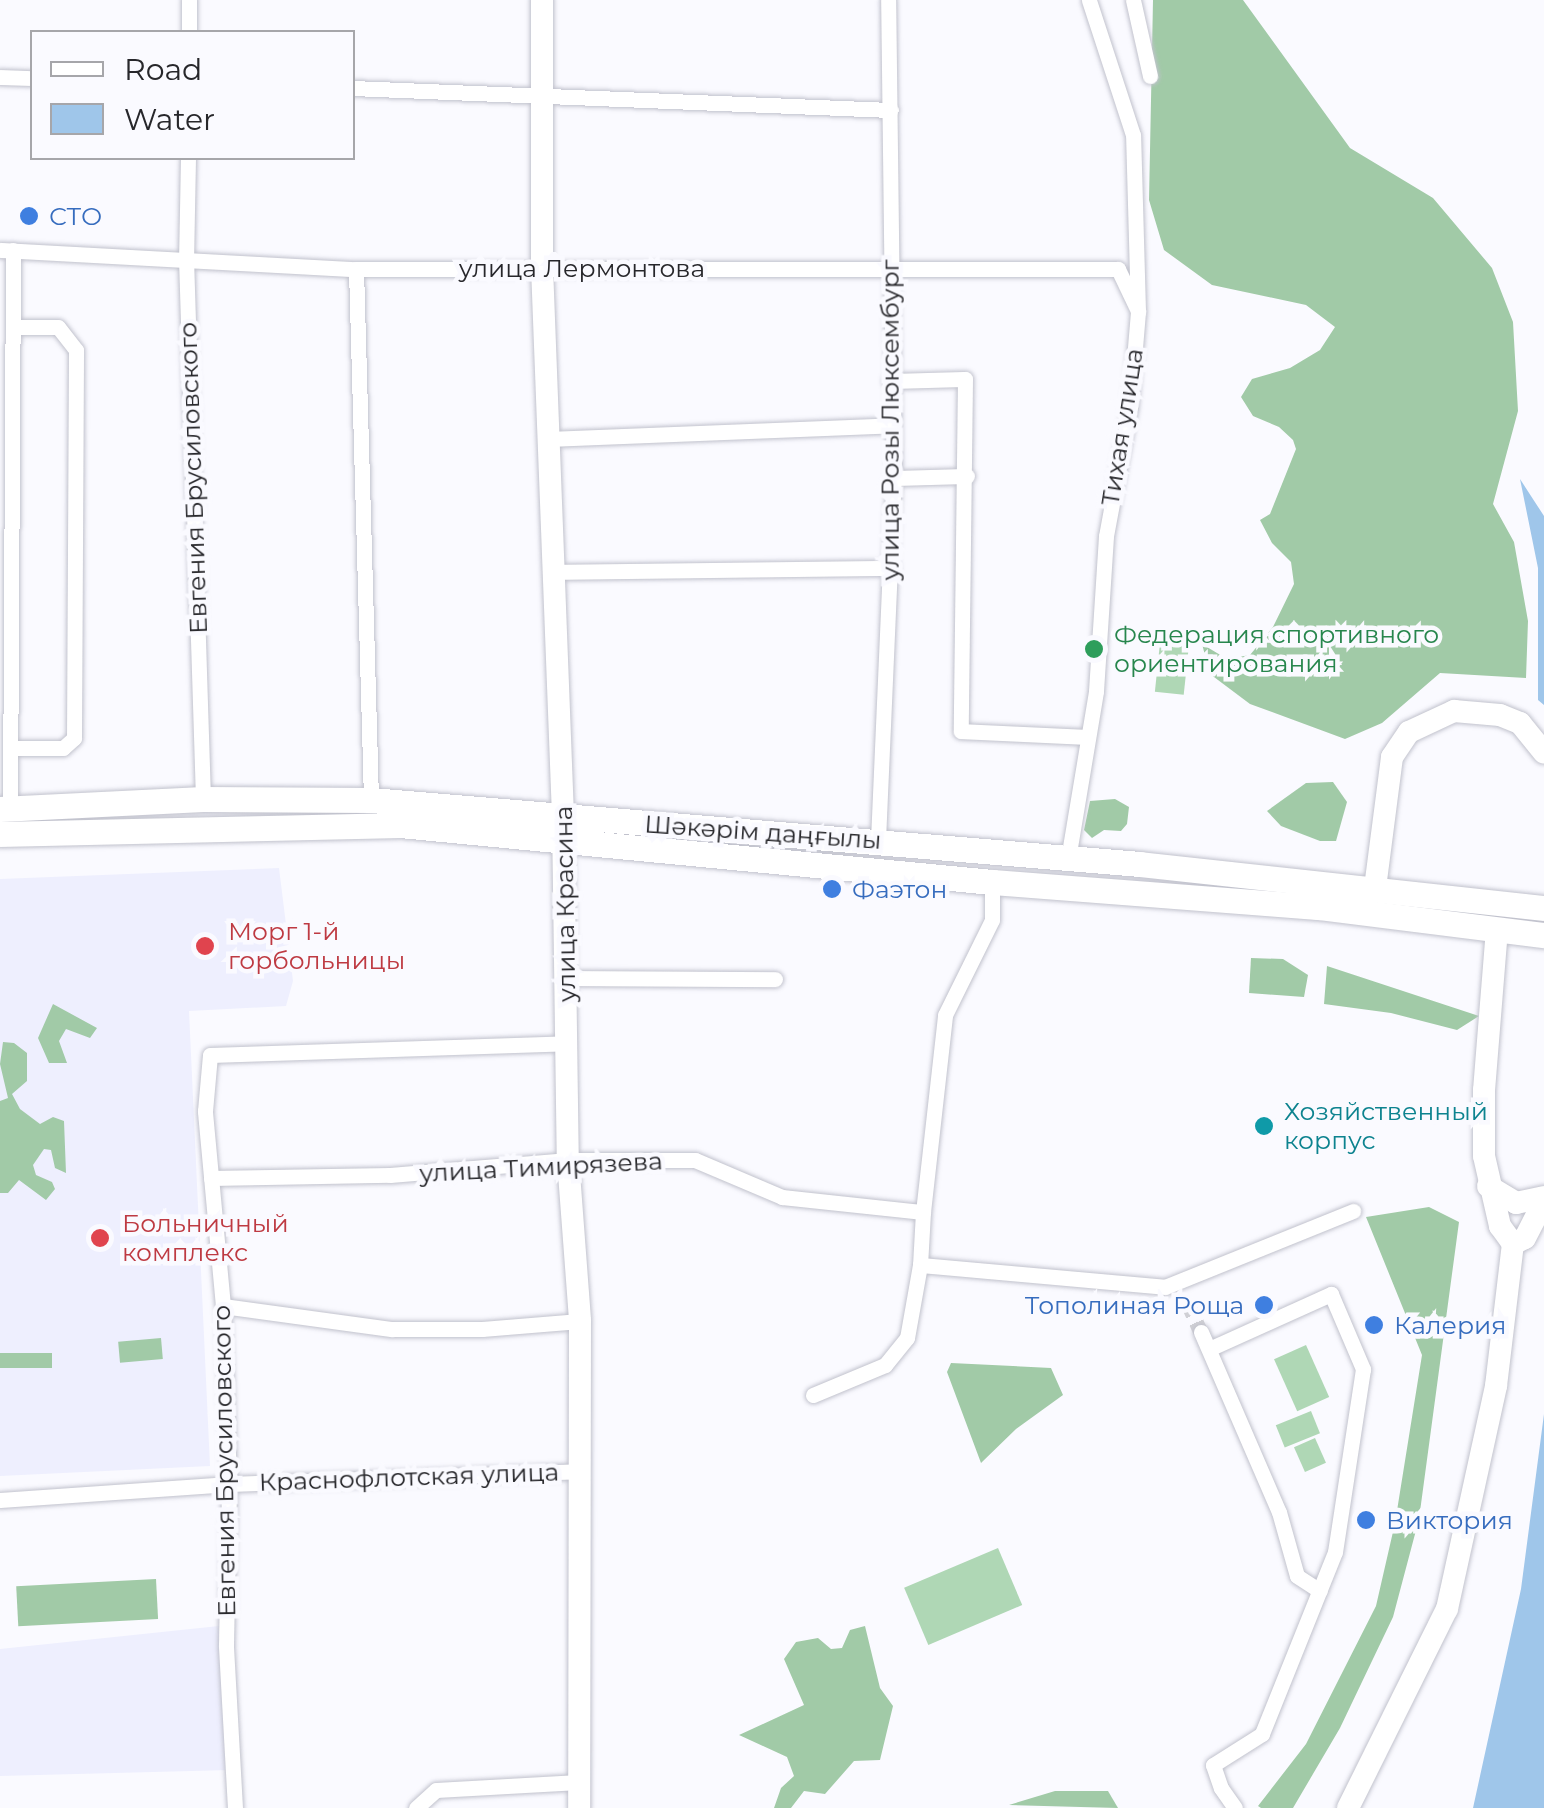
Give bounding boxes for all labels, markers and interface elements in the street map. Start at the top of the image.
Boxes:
legend [30,30,355,160]
text: Road [124,51,202,88]
text: Water [124,101,215,138]
place label: СТО [49,201,102,231]
marker: СТО [18,205,40,227]
street label: улица Лермонтова [459,253,705,283]
street label: улица Розы Люксембург [875,260,905,580]
street label: Евгения Брусиловского [173,322,213,634]
street label: Тихая улица [1095,346,1149,508]
place label: Федерация спортивного ориентирования [1114,620,1439,679]
marker: Федерация спортивного ориентирования [1083,638,1105,660]
street label: улица Красина [548,806,582,1002]
street label: Шәкәрім даңғылы [643,809,883,855]
place label: Фаэтон [852,874,947,904]
marker: Фаэтон [821,878,843,900]
place label: Морг 1-й горбольницы [228,917,405,976]
marker: Морг 1-й горбольницы [192,933,218,959]
place label: Хозяйственный корпус [1284,1097,1488,1156]
marker: Хозяйственный корпус [1253,1115,1275,1137]
street label: улица Тимирязева [419,1146,663,1188]
place label: Больничный комплекс [122,1209,289,1268]
marker: Больничный комплекс [87,1225,113,1251]
place label: Тополиная Роща [1025,1290,1244,1320]
marker: Тополиная Роща [1253,1294,1275,1316]
street label: Евгения Брусиловского [206,1305,242,1617]
place label: Калерия [1394,1310,1506,1340]
marker: Калерия [1363,1314,1385,1336]
street label: Краснофлотская улица [258,1457,560,1497]
place label: Виктория [1386,1505,1513,1535]
marker: Виктория [1355,1509,1377,1531]

